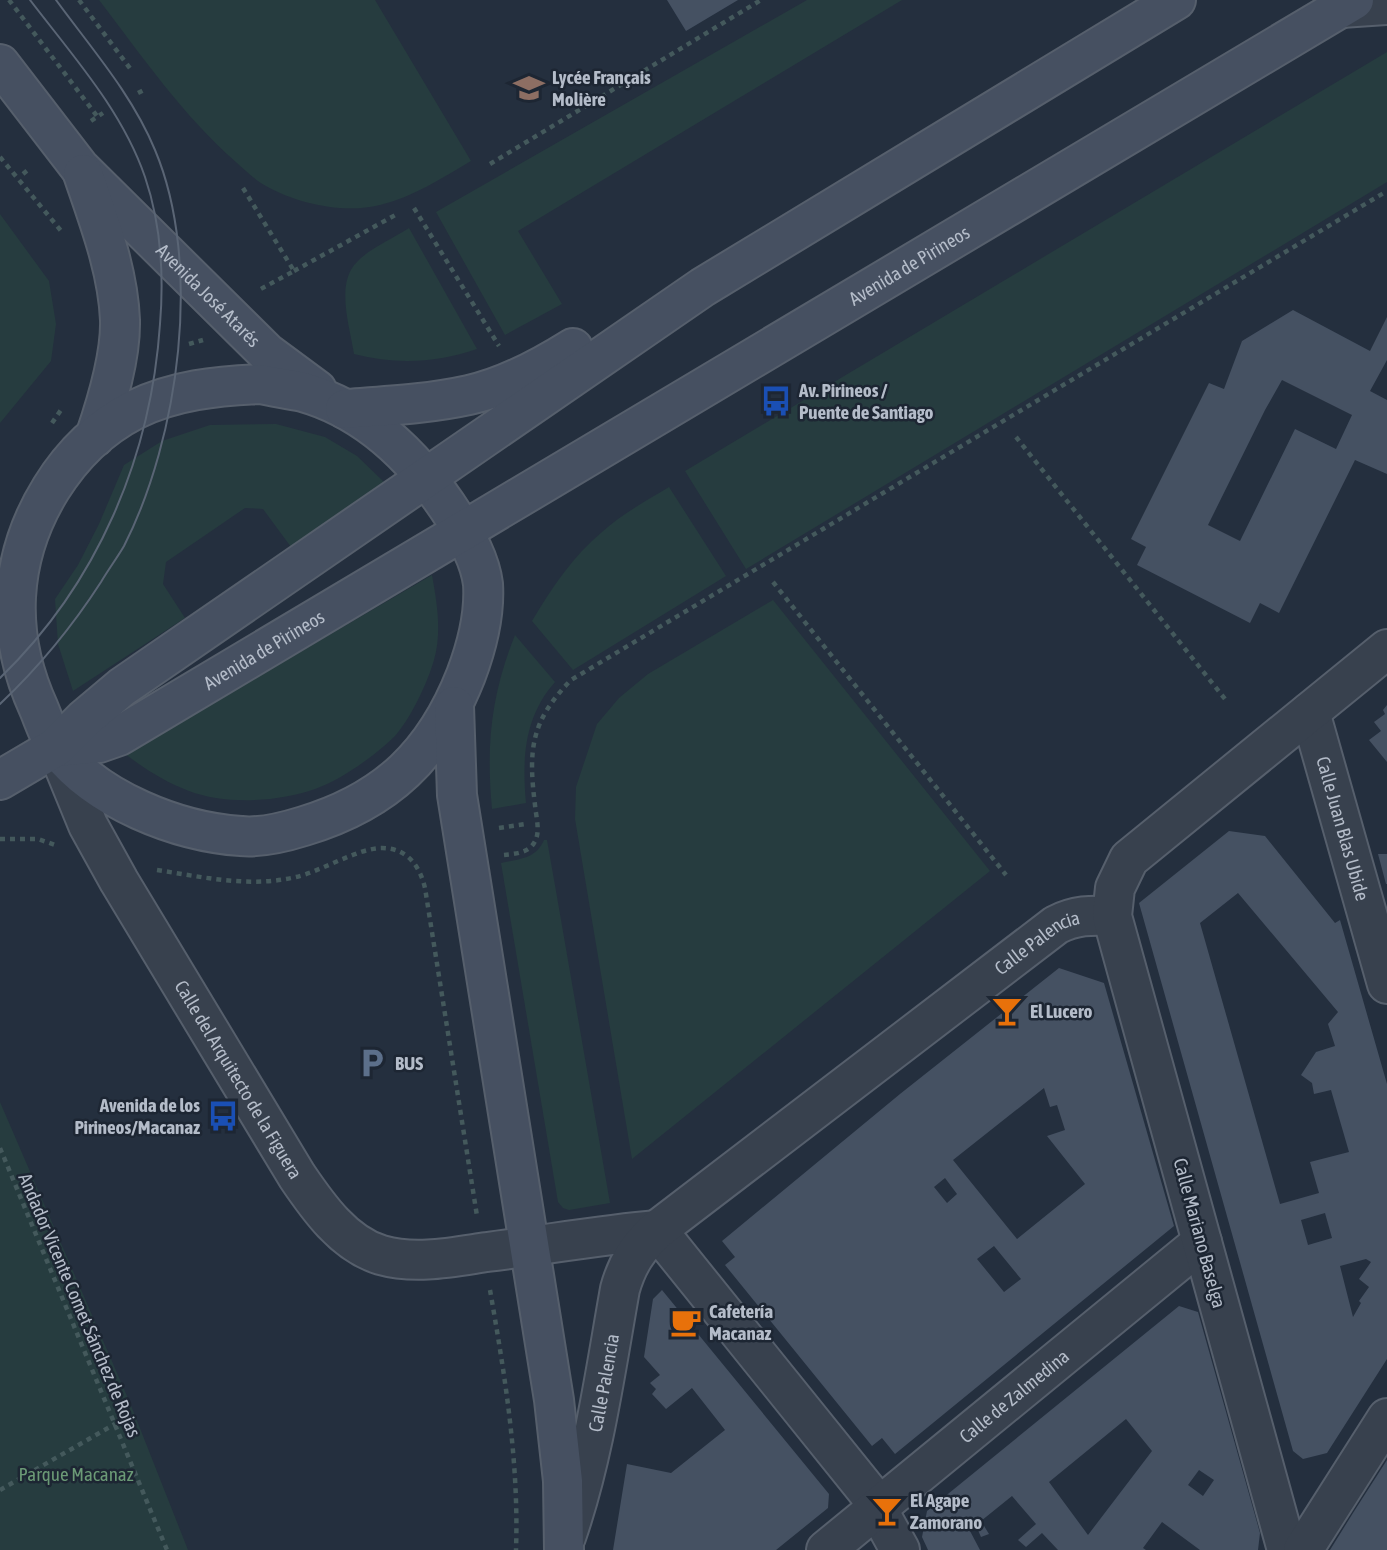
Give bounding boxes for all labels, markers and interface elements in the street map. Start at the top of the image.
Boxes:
place label: Lycée Français Molière [552,66,651,110]
school or university icon: Lycée Français Molière [512,71,546,105]
street label: Avenida de Pirineos [845,221,974,310]
street label: Avenida José Atarés [152,239,265,351]
place label: Av. Pirineos / Puente de Santiago [798,379,934,423]
bus stop icon: Av. Pirineos / Puente de Santiago [759,384,793,418]
street label: Avenida de Pirineos [200,605,328,694]
street label: Calle Juan Blas Ubide [1312,754,1374,903]
street label: Calle Palencia [990,906,1082,979]
street label: Calle del Arquitecto de la Figuera [170,976,307,1183]
bar icon: El Lucero [990,994,1024,1028]
place label: El Lucero [1030,1000,1093,1022]
parking icon: BUS [355,1046,389,1080]
place label: BUS [395,1052,423,1074]
place label: Avenida de los Pirineos/Macanaz [74,1094,200,1138]
bus stop icon: Avenida de los Pirineos/Macanaz [206,1099,240,1133]
street label: Calle Mariano Baselga [1169,1156,1231,1310]
street label: Andador Vicente Comet Sánchez de Rojas [14,1170,146,1440]
place label: Cafetería Macanaz [709,1300,773,1344]
cafe icon: Cafetería Macanaz [669,1305,703,1339]
street label: Calle Palencia [584,1332,623,1434]
street label: Calle de Zalmedina [955,1345,1073,1447]
park label: Parque Macanaz [18,1463,134,1485]
place label: El Agape Zamorano [910,1489,982,1533]
bar icon: El Agape Zamorano [870,1494,904,1528]

